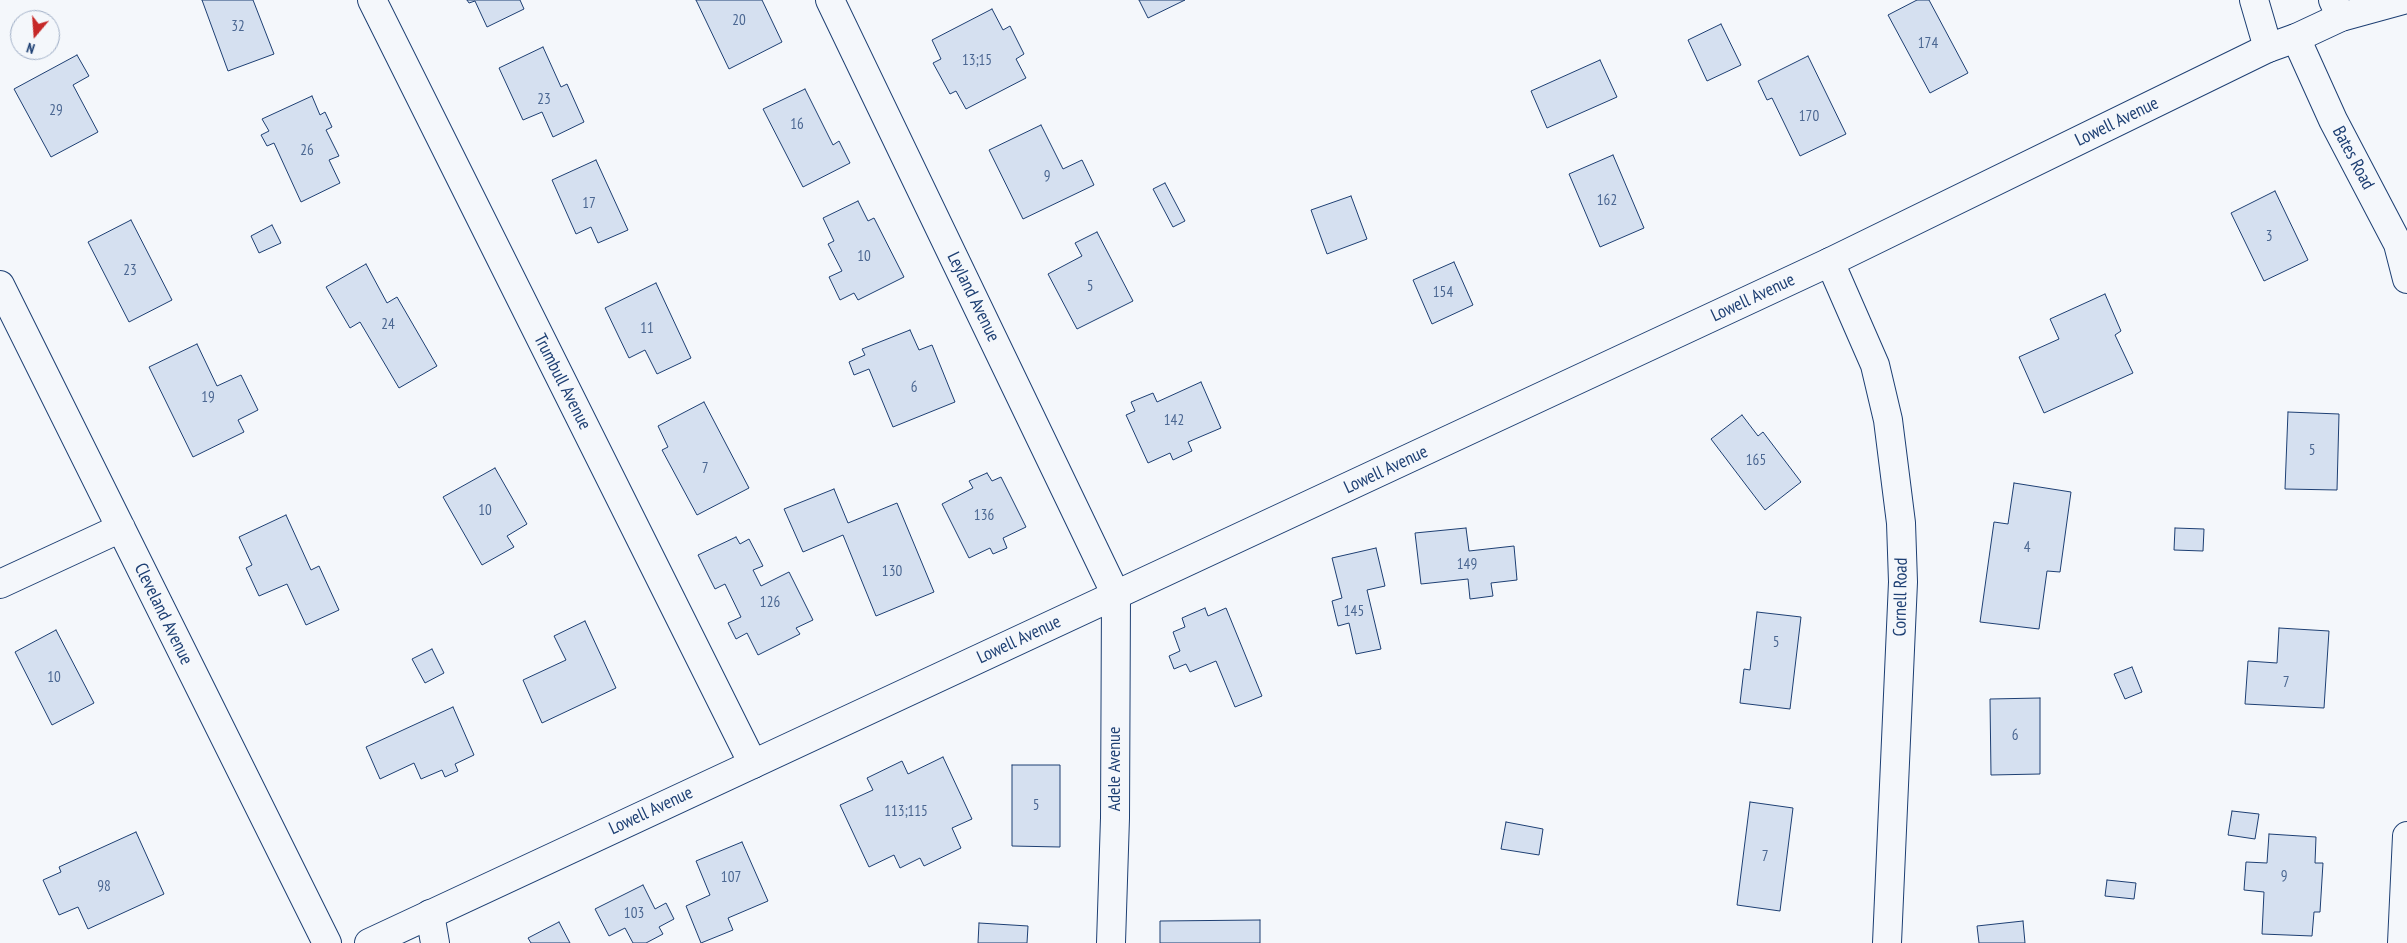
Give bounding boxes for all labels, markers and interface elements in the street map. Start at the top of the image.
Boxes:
north arrow [10,10,60,60]
house number: 20 [732,12,746,30]
house number: 32 [231,18,245,36]
house number: 174 [1918,35,1938,53]
text: N [24,39,37,58]
house number: 13;15 [962,52,992,70]
house number: 23 [537,91,551,109]
street label: Lowell Avenue [2072,93,2162,151]
house number: 29 [49,102,63,120]
house number: 170 [1799,108,1819,126]
house number: 16 [790,116,804,134]
street label: Bates Road [2327,123,2379,193]
house number: 26 [300,142,314,160]
house number: 9 [1044,168,1050,186]
house number: 162 [1597,192,1617,210]
house number: 17 [582,195,596,213]
house number: 3 [2266,228,2272,246]
house number: 10 [857,248,871,266]
street label: Leyland Avenue [942,249,1004,345]
house number: 23 [123,262,137,280]
street label: Lowell Avenue [1708,269,1798,327]
house number: 5 [1087,278,1093,296]
house number: 154 [1433,284,1453,302]
house number: 24 [381,316,395,334]
house number: 11 [640,320,654,338]
street label: Trumbull Avenue [529,331,595,433]
house number: 6 [911,379,917,397]
house number: 19 [201,389,215,407]
house number: 142 [1164,412,1184,430]
street label: Lowell Avenue [1341,441,1431,499]
house number: 5 [2309,442,2315,460]
house number: 165 [1746,452,1766,470]
house number: 7 [702,460,708,478]
house number: 10 [478,502,492,520]
house number: 136 [974,507,994,525]
house number: 4 [2024,539,2030,557]
house number: 149 [1457,556,1477,574]
street label: Cornell Road [1890,557,1912,637]
street label: Cleveland Avenue [129,560,197,668]
house number: 130 [882,563,902,581]
house number: 126 [760,594,780,612]
house number: 145 [1344,603,1364,621]
street label: Lowell Avenue [974,611,1064,669]
house number: 5 [1773,634,1779,652]
house number: 10 [47,669,61,687]
house number: 7 [2283,674,2289,692]
street label: Adele Avenue [1104,727,1126,811]
house number: 6 [2012,727,2018,745]
street label: Lowell Avenue [606,782,696,840]
house number: 5 [1033,797,1039,815]
house number: 113;115 [884,803,928,821]
house number: 7 [1762,848,1768,866]
house number: 9 [2281,868,2287,886]
house number: 107 [721,869,741,887]
house number: 98 [97,878,111,896]
house number: 103 [624,905,644,923]

